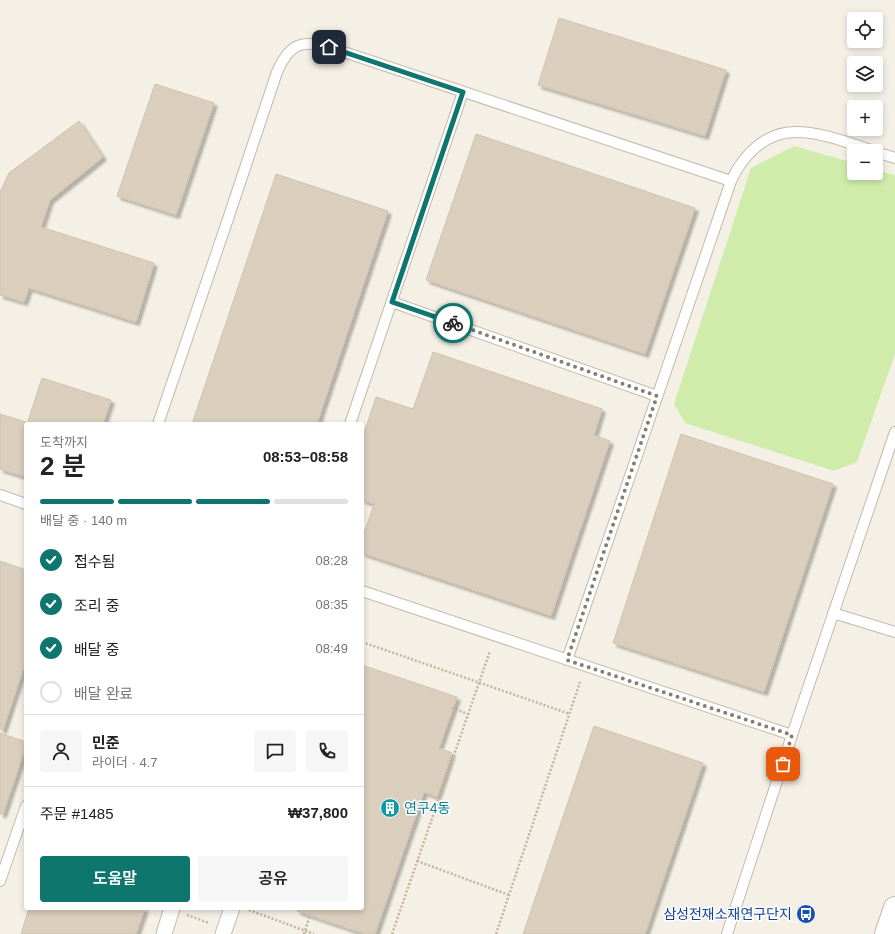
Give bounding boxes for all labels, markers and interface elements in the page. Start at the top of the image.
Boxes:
map controls [847,12,883,180]
button: locate [847,12,883,48]
pin [312,30,346,64]
icon: home [318,36,340,58]
button: layers [847,56,883,92]
button: + [847,100,883,136]
button: − [847,144,883,180]
courier [433,303,473,343]
icon: bike [442,312,464,334]
text: 도착까지 [40,435,88,450]
text: 08:53–08:58 [263,448,348,465]
text: 2 분 [40,451,86,481]
text: 배달 중 · 140 m [40,513,127,528]
icon: check [40,549,62,571]
text: 접수됨 [74,553,115,570]
text: 08:28 [315,553,348,568]
icon: check [40,593,62,615]
text: 조리 중 [74,597,120,614]
text: 08:35 [315,597,348,612]
icon: check [40,637,62,659]
text: 배달 중 [74,641,120,658]
text: 08:49 [315,641,348,656]
text: 배달 완료 [74,685,133,702]
button: person [40,730,82,772]
button: chat [254,730,296,772]
button: phone [306,730,348,772]
text: 민준 [92,734,120,751]
pin [766,747,800,781]
icon: bag [772,753,794,775]
text: 라이더 · 4.7 [92,755,158,770]
building icon: 연구4동 [379,797,401,819]
place label: 연구4동 [404,800,451,816]
text: ₩37,800 [288,804,348,821]
text: 주문 #1485 [40,805,113,822]
button: 도움말 [40,856,190,902]
button: 공유 [198,856,348,902]
bus stop icon: 삼성전재소재연구단지 [795,903,817,925]
place label: 삼성전재소재연구단지 [663,906,792,922]

